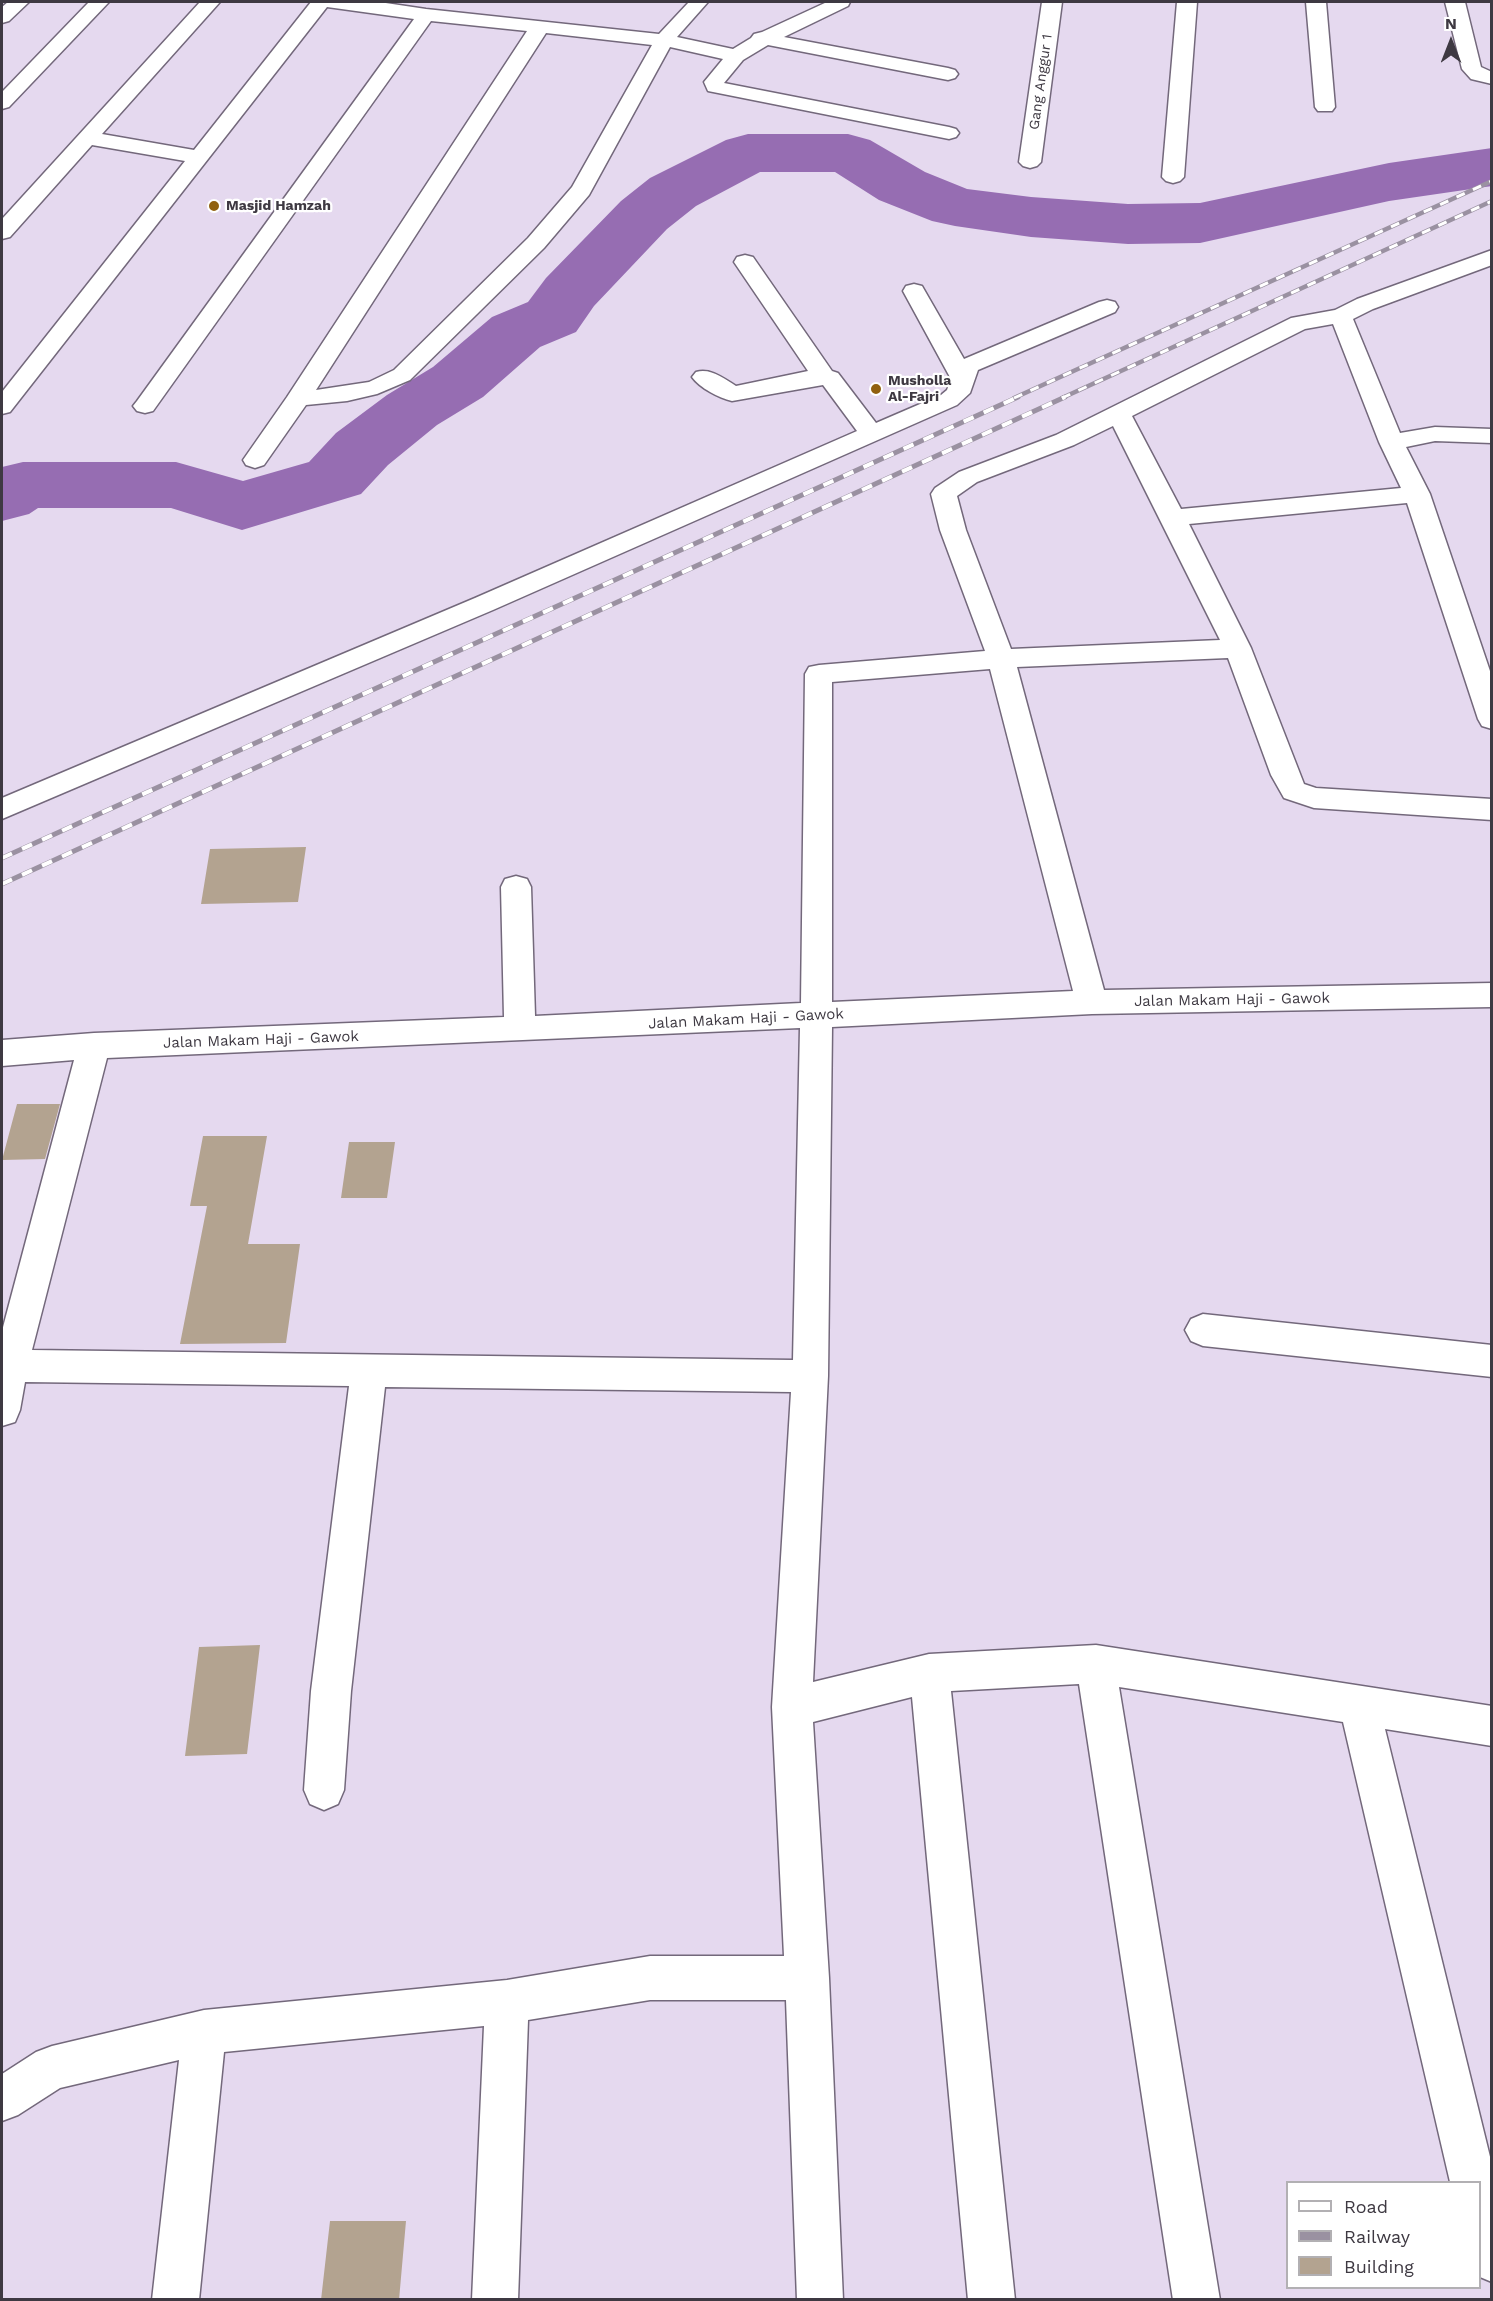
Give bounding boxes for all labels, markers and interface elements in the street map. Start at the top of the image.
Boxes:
north arrow [1421,12,1481,72]
text: N [1445,14,1457,33]
street label: Gang Anggur 1 [1026,33,1056,131]
place label: Masjid Hamzah [226,198,331,214]
marker: Masjid Hamzah [207,199,221,213]
place label: Musholla Al-Fajri [888,373,951,406]
marker: Musholla Al-Fajri [869,382,883,396]
street label: Jalan Makam Haji - Gawok [1134,989,1330,1011]
street label: Jalan Makam Haji - Gawok [648,1005,844,1033]
street label: Jalan Makam Haji - Gawok [163,1028,359,1052]
legend [1286,2181,1481,2289]
text: Road [1344,2196,1388,2217]
text: Railway [1344,2226,1410,2247]
text: Building [1344,2256,1414,2277]

